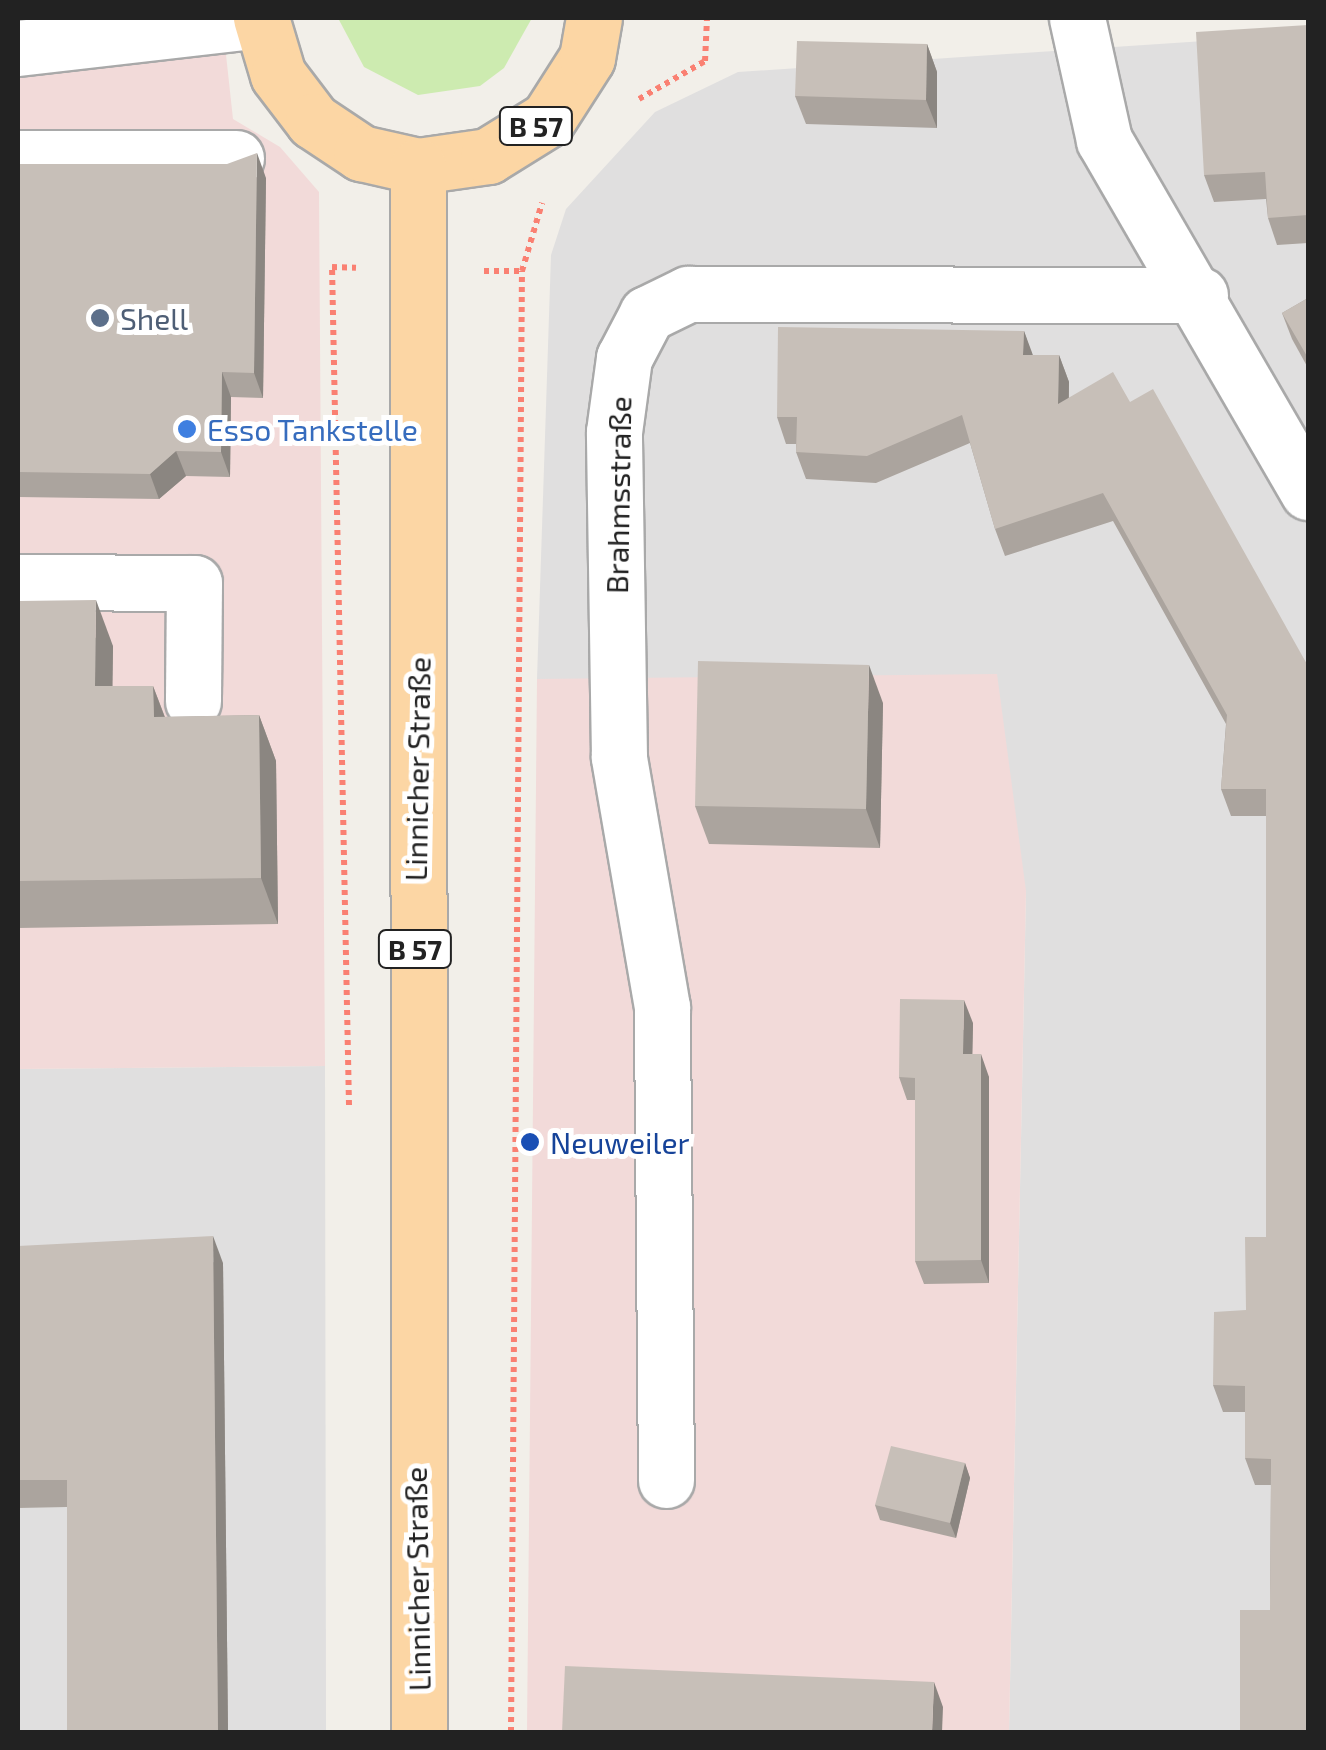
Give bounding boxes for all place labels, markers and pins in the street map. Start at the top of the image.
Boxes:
place label: Shell [120,300,188,336]
marker: Shell [89,307,111,329]
place label: Esso Tankstelle [207,411,418,447]
marker: Esso Tankstelle [176,418,198,440]
place label: Neuweiler [550,1124,690,1160]
marker: Neuweiler [519,1131,541,1153]

